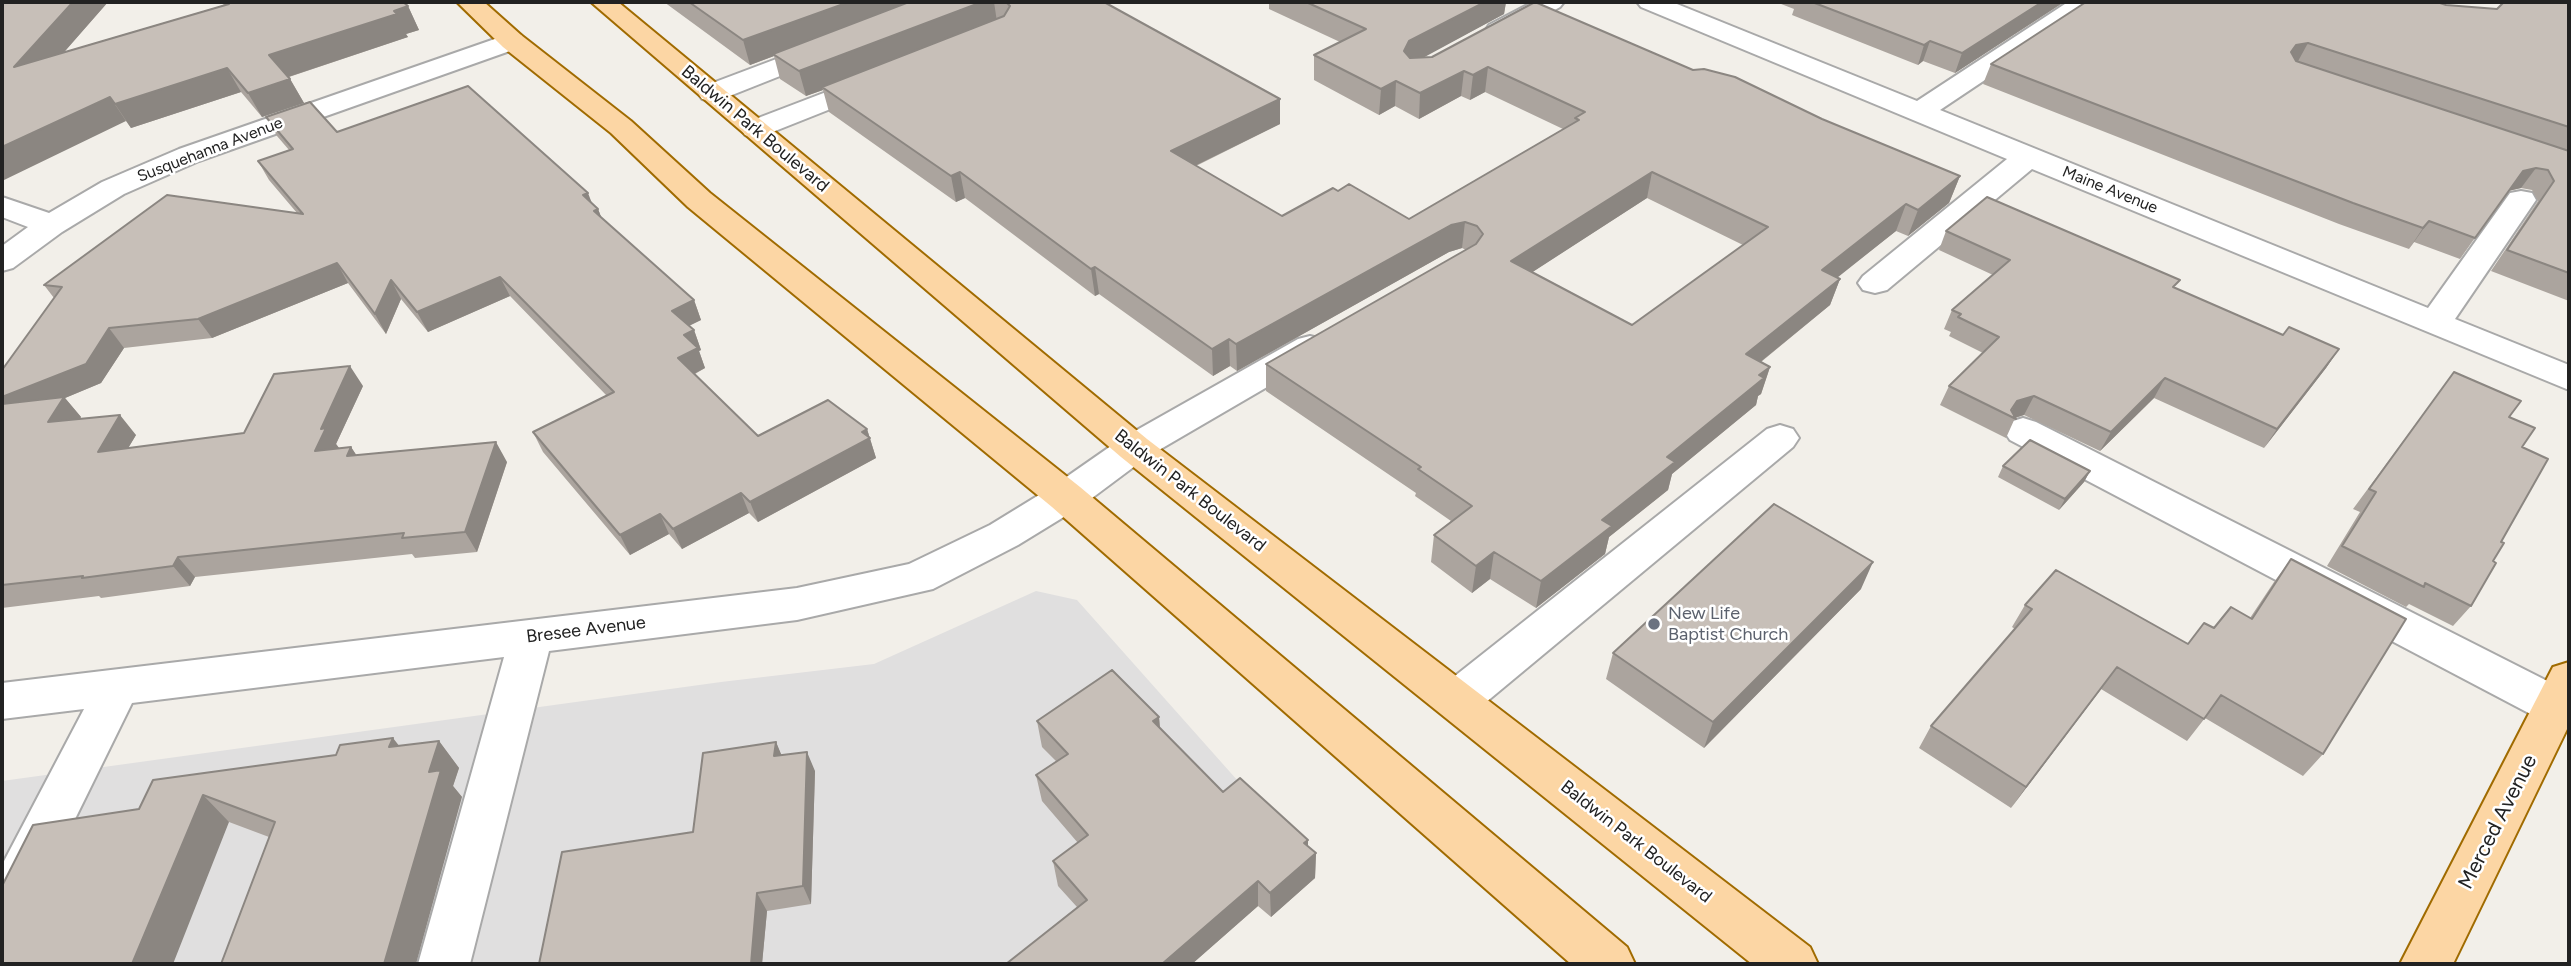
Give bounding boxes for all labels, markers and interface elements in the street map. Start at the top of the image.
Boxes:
street label: Baldwin Park Boulevard [677,61,833,197]
street label: Susquehanna Avenue [135,113,285,187]
street label: Maine Avenue [2060,162,2160,218]
street label: Baldwin Park Boulevard [1110,425,1270,557]
place label: New Life Baptist Church [1668,603,1788,646]
street label: Bresee Avenue [525,612,647,648]
marker: New Life Baptist Church [1646,616,1662,632]
street label: Merced Avenue [2453,750,2543,894]
street label: Baldwin Park Boulevard [1556,776,1716,908]

